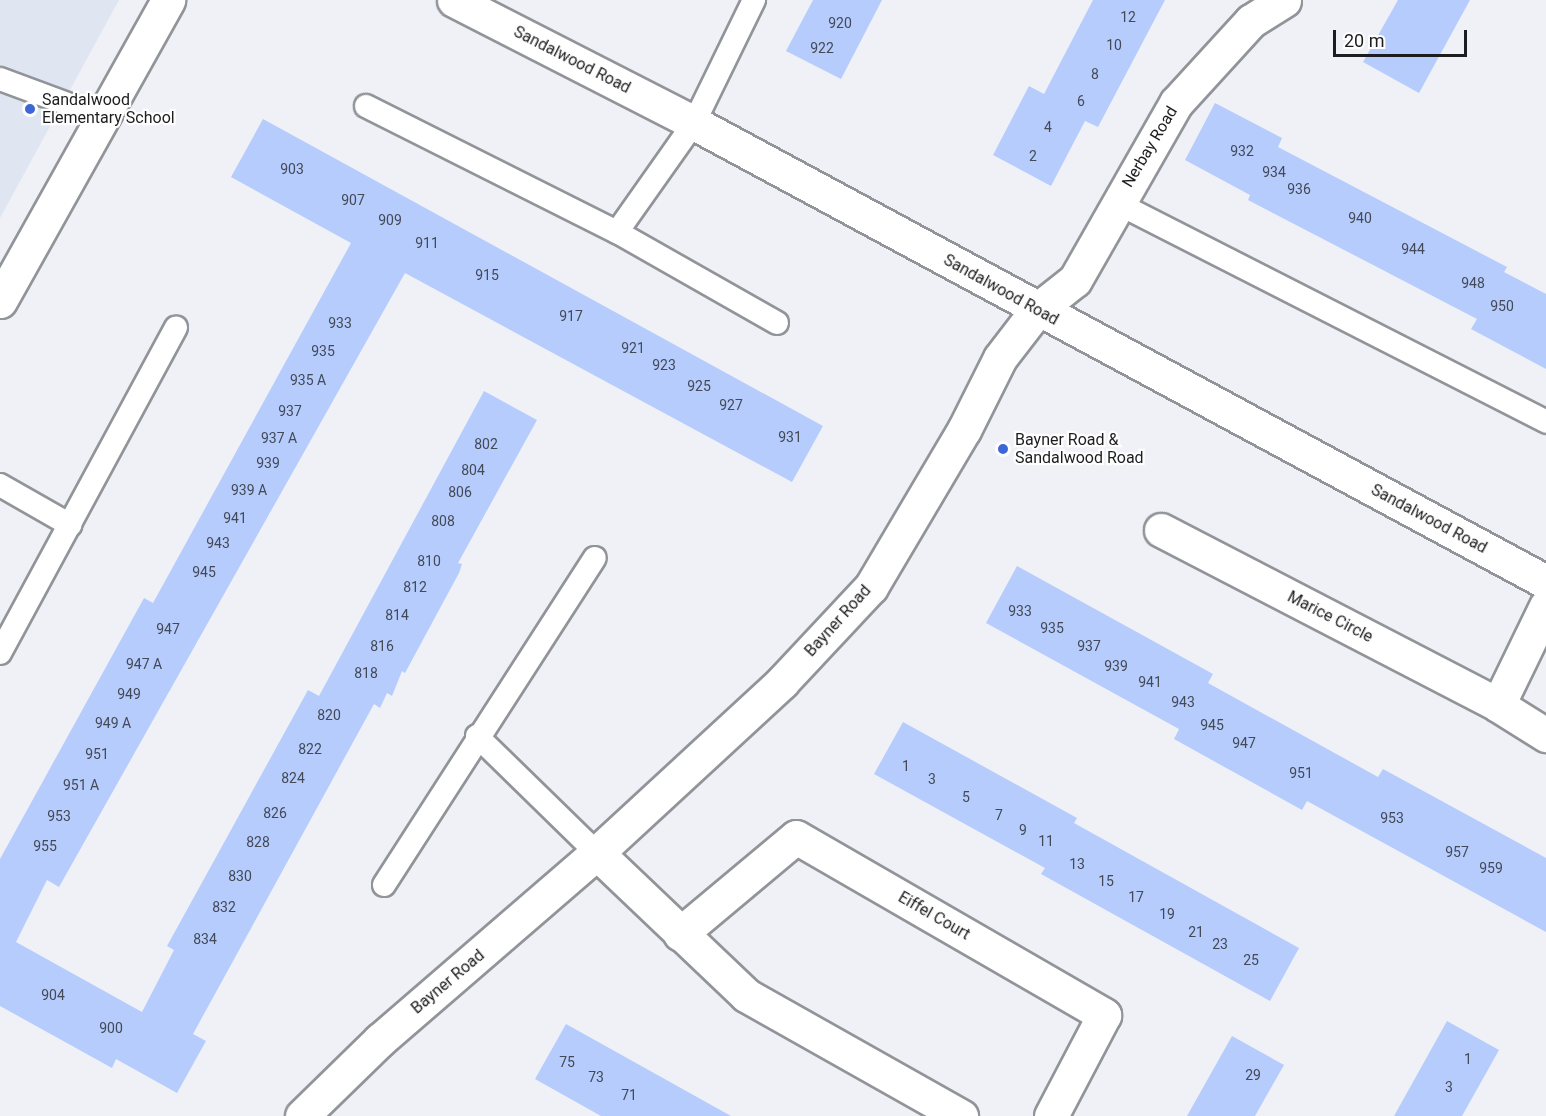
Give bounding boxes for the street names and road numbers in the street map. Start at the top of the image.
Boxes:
street label: Sandalwood Road [510,22,634,98]
street label: Nerbay Road [1118,103,1182,191]
street label: Sandalwood Road [940,250,1062,330]
street label: Sandalwood Road [1368,480,1490,558]
street label: Bayner Road [801,581,875,661]
street label: Marice Circle [1284,587,1376,647]
street label: Eiffel Court [895,888,973,944]
street label: Bayner Road [408,946,488,1018]

